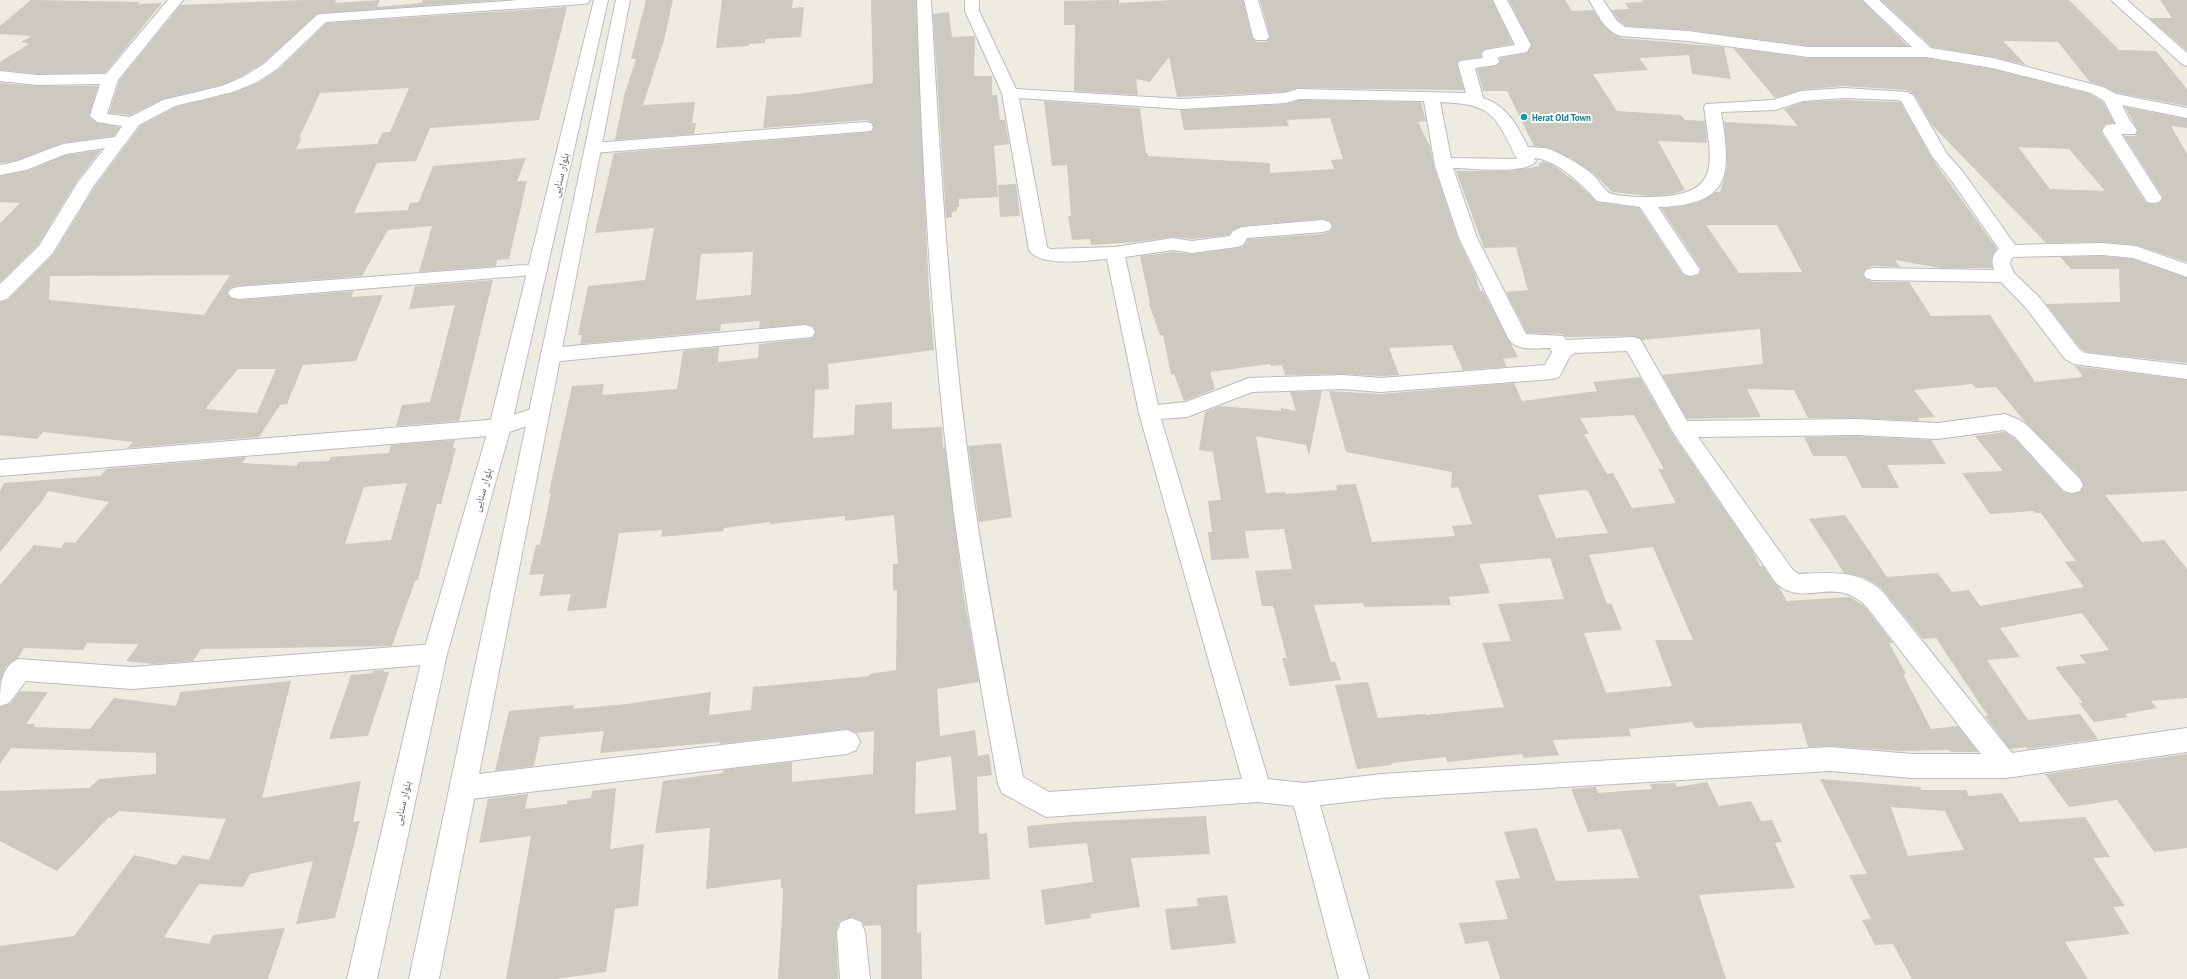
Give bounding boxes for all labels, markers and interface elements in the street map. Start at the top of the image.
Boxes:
marker: Herat Old Town [1519,112,1529,122]
place label: Herat Old Town [1532,112,1591,123]
street label: بلوار سنایی [548,151,572,199]
street label: بلوار سنایی [469,466,495,514]
street label: بلوار سنایی [390,779,414,827]

